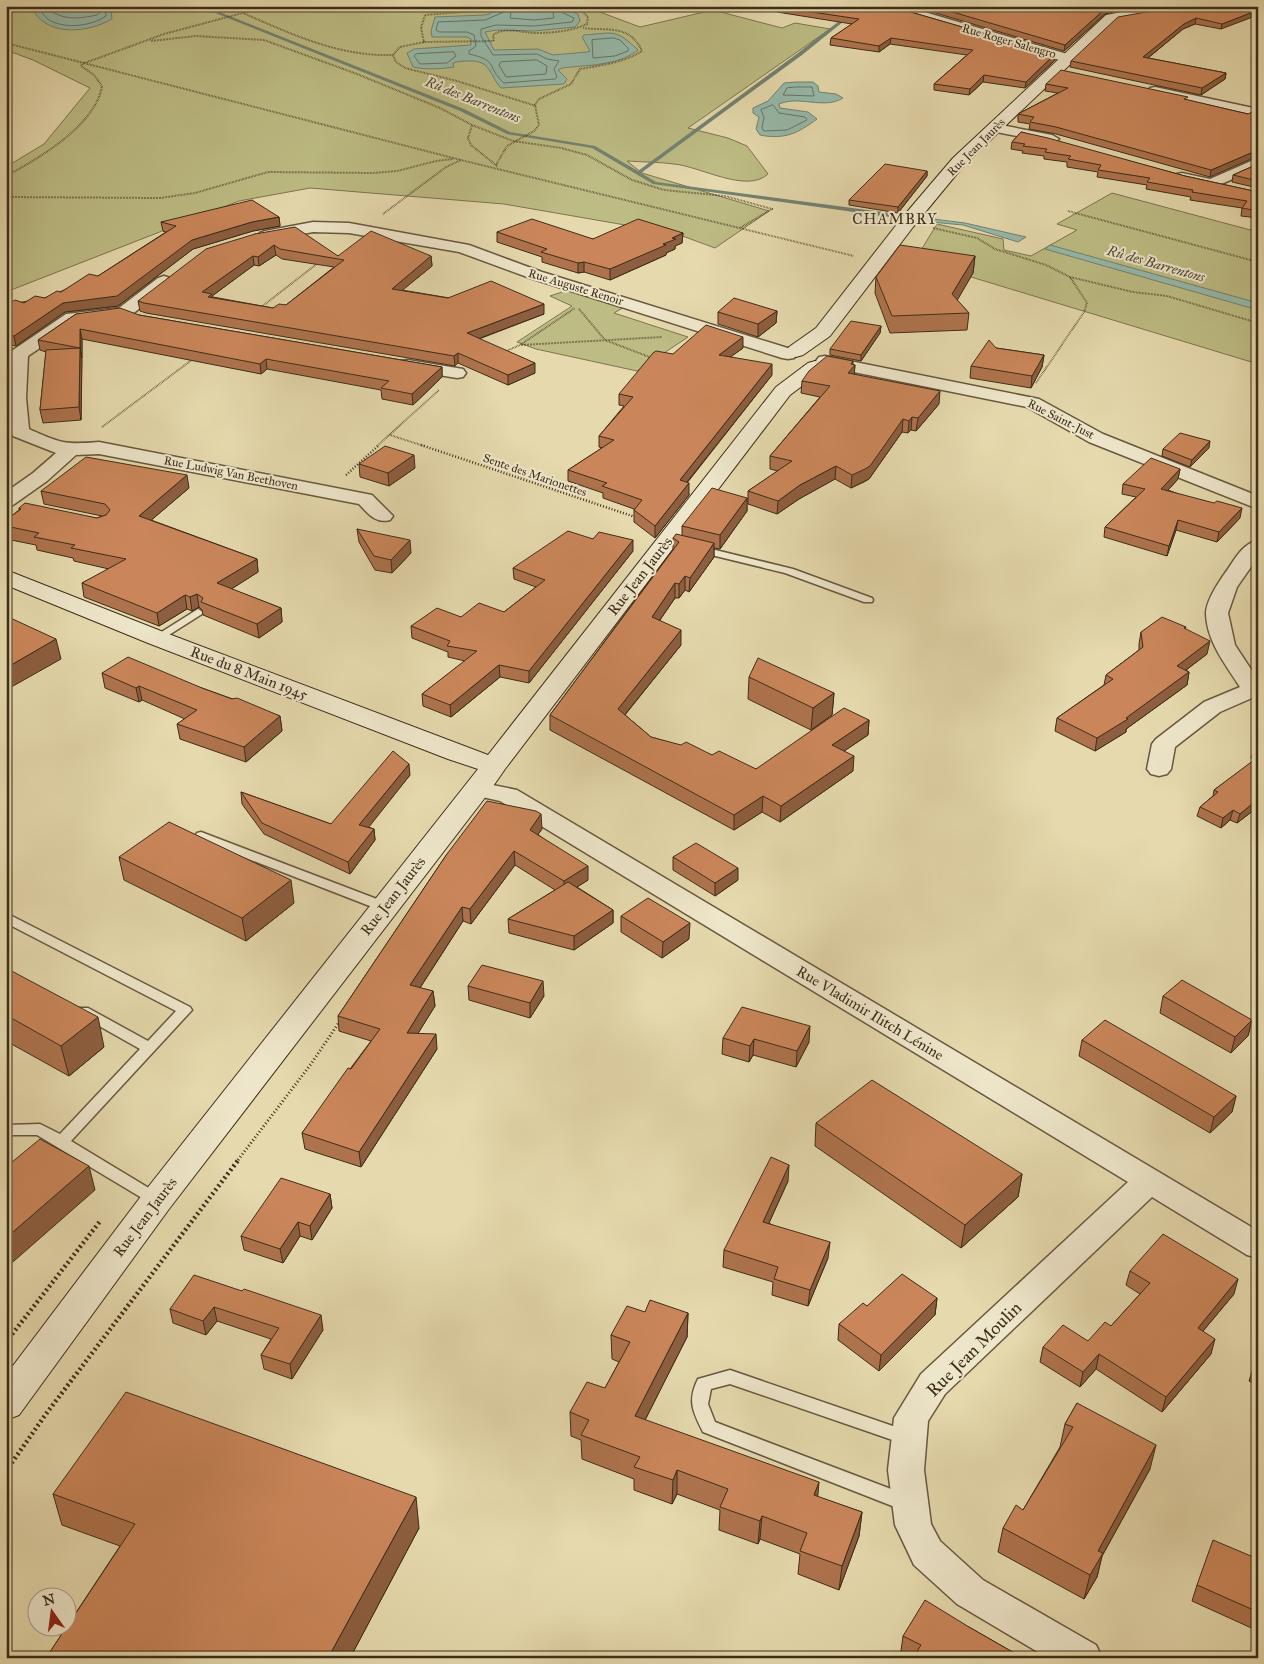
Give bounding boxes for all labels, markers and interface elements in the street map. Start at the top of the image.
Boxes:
street label: Rue Roger Salengro [960,21,1058,62]
water label: Rû des Barrentons [422,73,524,127]
street label: Rue Jean Jaurès [944,115,1008,179]
district label: CHAMBRY [852,210,938,228]
water label: Rû des Barrentons [1104,242,1208,286]
street label: Rue Auguste Renoir [526,266,626,309]
street label: Rue Saint-Just [1025,396,1097,443]
street label: Sente des Marionettes [481,451,589,499]
street label: Rue Ludwig Van Beethoven [163,453,300,494]
street label: Rue Jean Jaurès [604,533,677,620]
street label: Rue du 8 Main 1945 [188,642,310,704]
street label: Rue Jean Jaurès [357,853,430,940]
street label: Rue Vladimir Ilitch Lénine [793,962,947,1064]
street label: Rue Jean Jaurès [109,1174,182,1261]
street label: Rue Jean Moulin [922,1297,1027,1402]
north arrow [28,1586,78,1636]
text: N [41,1590,57,1610]

